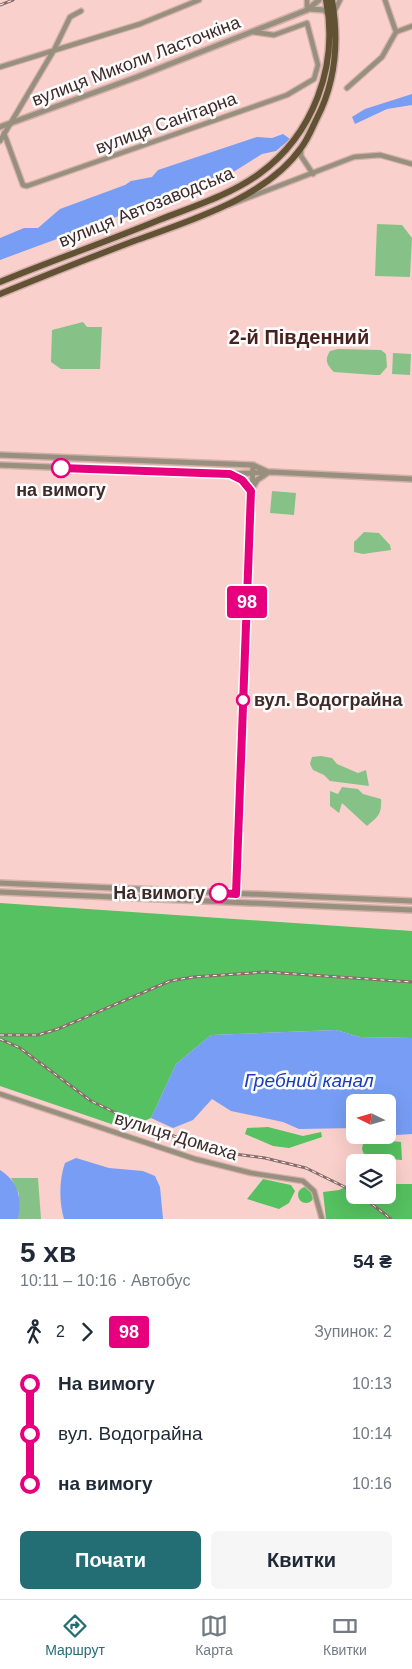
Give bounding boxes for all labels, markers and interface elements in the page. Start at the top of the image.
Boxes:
street label: вулиця Миколи Ласточкіна [29,12,244,110]
street label: вулиця Санітарна [93,88,240,158]
street label: вулиця Автозаводська [56,162,237,251]
district label: 2-й Південний [229,326,369,348]
marker: на вимогу [51,458,71,478]
place label: на вимогу [16,480,106,500]
line badge: 98 [224,586,270,618]
text: 98 [237,592,257,612]
place label: вул. Водограйна [254,690,403,710]
marker: вул. Водограйна [236,693,250,707]
place label: На вимогу [113,883,205,903]
marker: На вимогу [209,883,229,903]
water label: Гребний канал [244,1070,374,1091]
north arrow [346,1094,396,1144]
map controls [346,1094,396,1204]
street label: вулиця Домаха [112,1108,241,1164]
button: layers [346,1154,396,1204]
text: 5 хв [20,1237,76,1268]
text: 54 ₴ [353,1251,392,1272]
text: 10:11 – 10:16 · Автобус [20,1272,190,1289]
icon: walk [20,1318,48,1346]
icon: forward [73,1318,101,1346]
text: 98 [119,1322,139,1342]
text: 2 [56,1323,65,1340]
text: Зупинок: 2 [314,1323,392,1340]
text: На вимогу [58,1373,155,1394]
text: 10:13 [352,1375,392,1392]
text: вул. Водограйна [58,1423,203,1444]
text: 10:14 [352,1425,392,1442]
text: на вимогу [58,1473,153,1494]
text: 10:16 [352,1475,392,1492]
button: Почати [20,1531,201,1589]
button: Квитки [211,1531,392,1589]
tab: Маршрут [45,1612,105,1658]
tab: Карта [195,1612,233,1658]
tab: Квитки [323,1612,367,1658]

